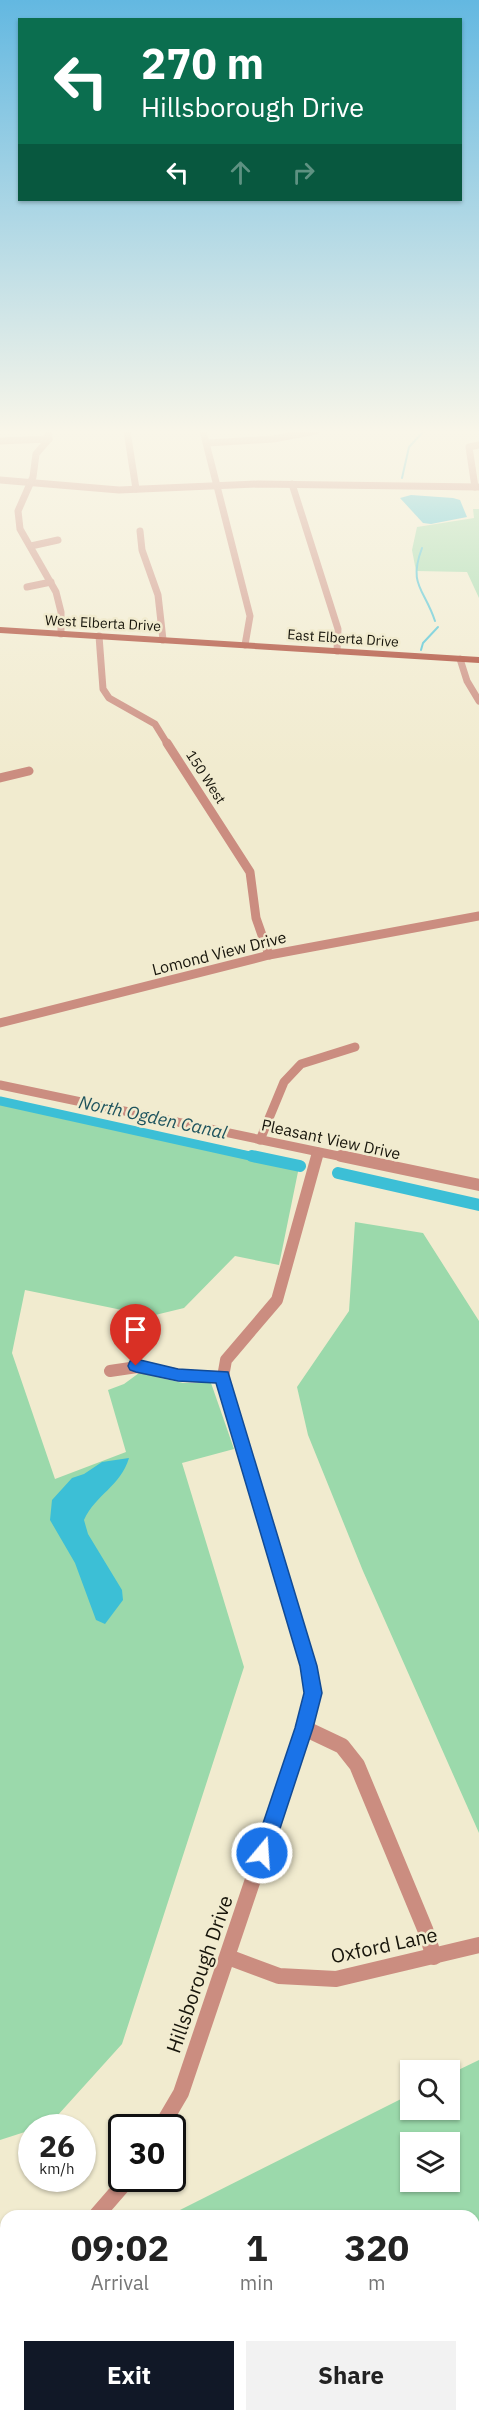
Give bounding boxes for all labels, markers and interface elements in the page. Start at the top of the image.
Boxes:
text: 270 m [141,36,264,91]
icon: left [42,42,120,120]
text: Hillsborough Drive [141,89,364,124]
icon: left [161,156,194,189]
icon: ahead [224,156,257,189]
icon: right [287,156,320,189]
street label: West Elberta Drive [45,611,162,635]
street label: East Elberta Drive [287,625,400,651]
street label: 150 West [182,747,230,807]
street label: Lomond View Drive [150,927,288,979]
water label: North Ogden Canal [77,1090,230,1144]
street label: Pleasant View Drive [260,1114,403,1164]
pin [110,1304,161,1366]
icon: arrive [119,1313,152,1346]
position arrow [230,1821,294,1885]
street label: Hillsborough Drive [159,1891,239,2057]
street label: Oxford Lane [328,1921,440,1969]
map controls [400,2060,460,2192]
button: search [400,2060,460,2120]
speed limit sign: 30 [108,2114,186,2192]
text: 26 [39,2126,75,2165]
button: layers [400,2132,460,2192]
text: km/h [39,2159,75,2178]
text: 09:02 [71,2224,169,2271]
text: 1 [246,2224,268,2271]
text: 320 [344,2224,409,2271]
text: Arrival [91,2269,149,2296]
text: min [240,2269,274,2296]
text: m [368,2269,386,2296]
button: Exit [24,2341,234,2410]
button: Share [246,2341,456,2410]

